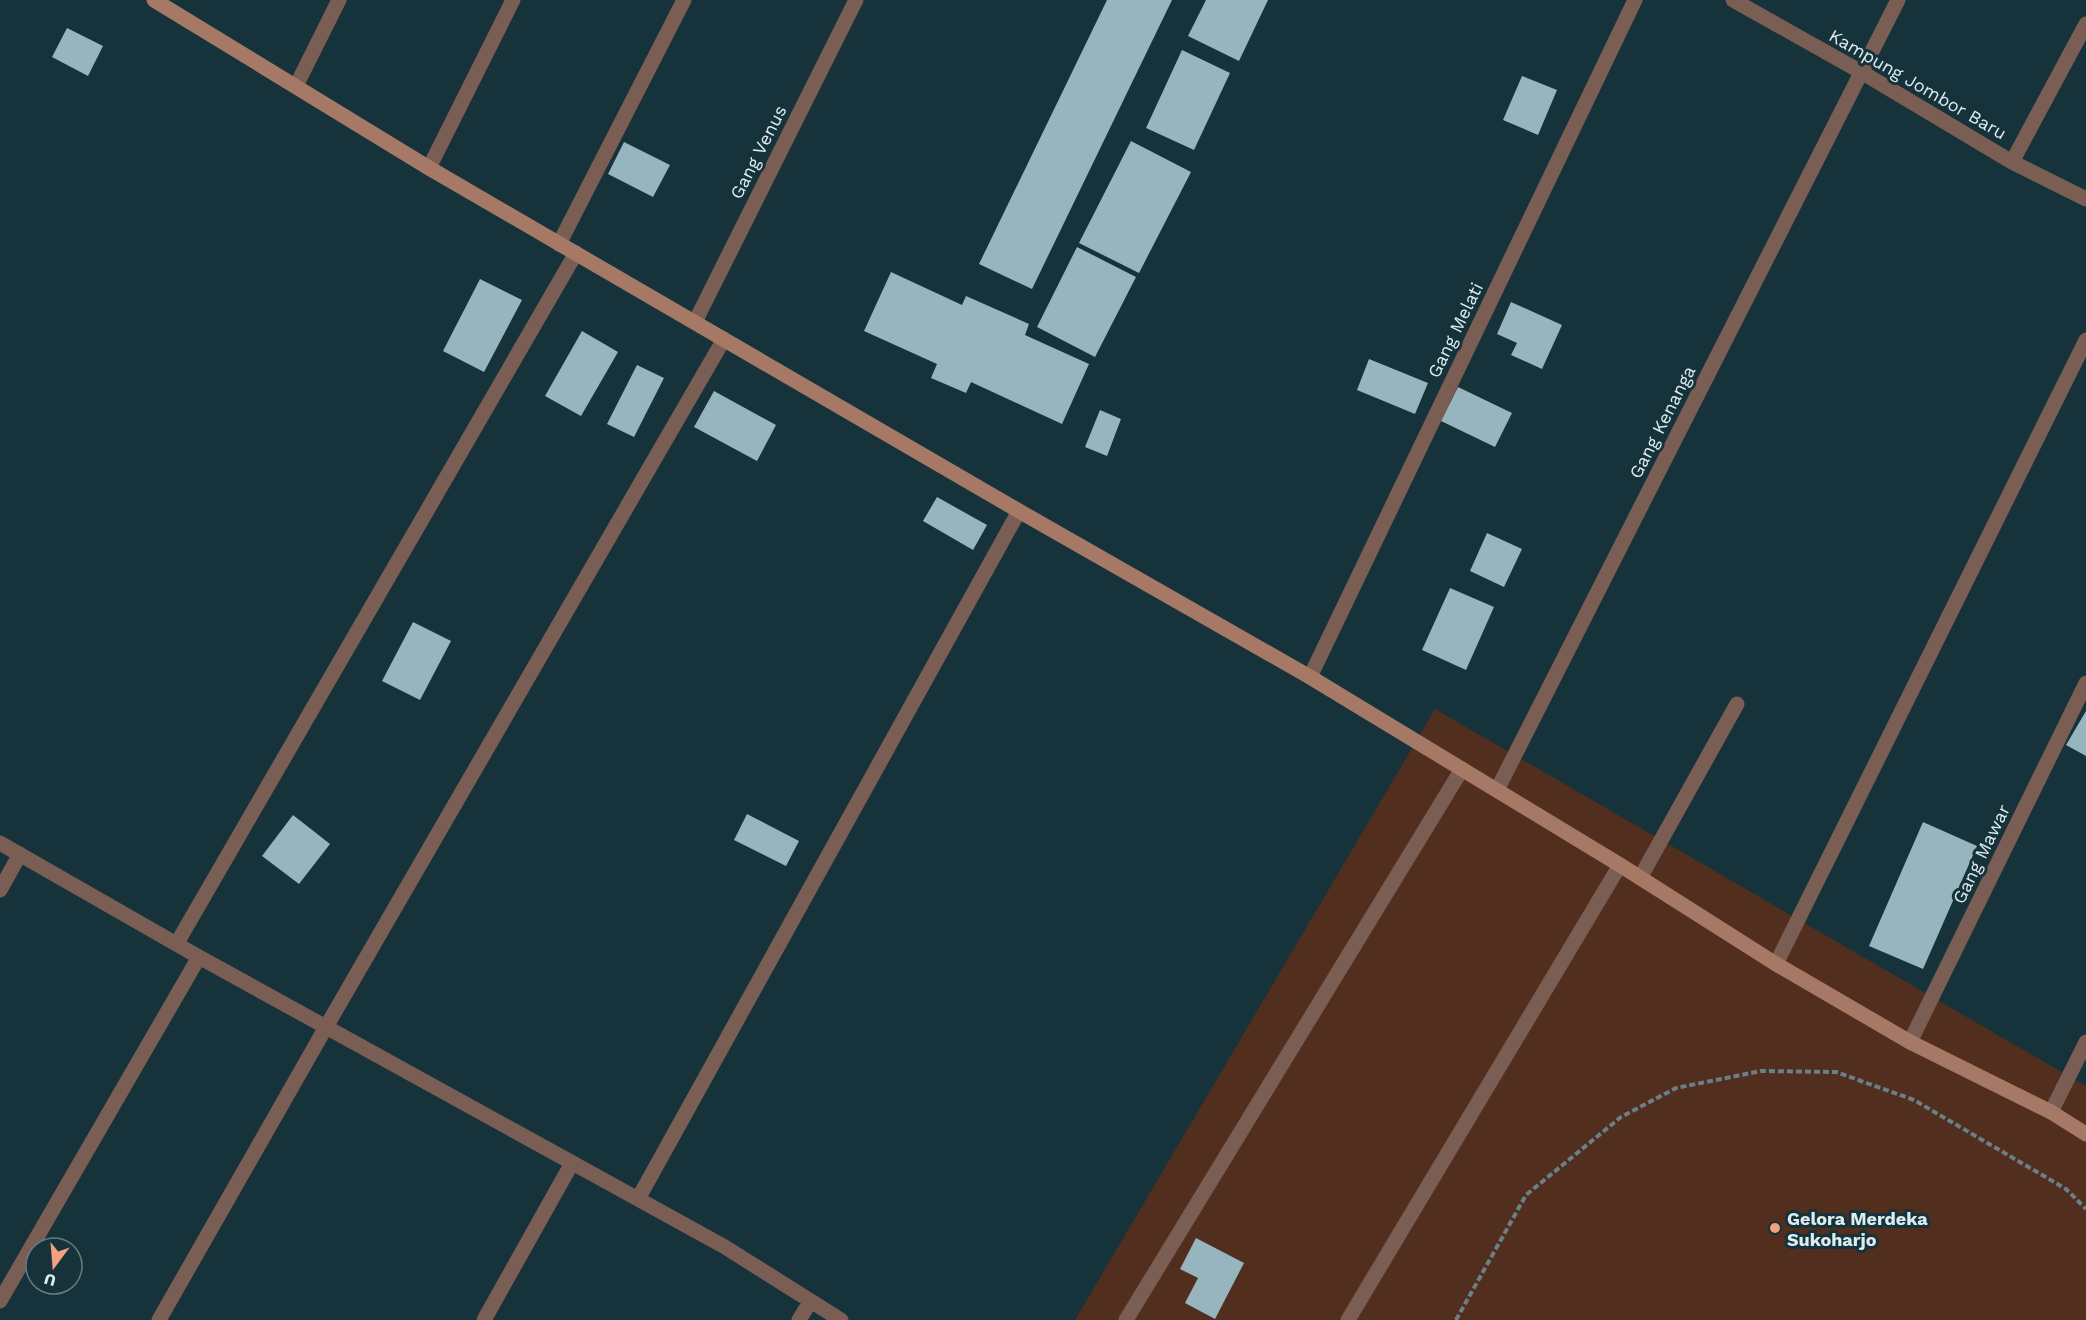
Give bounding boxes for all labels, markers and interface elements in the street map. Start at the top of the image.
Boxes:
street label: Kampung Jombor Baru [1826,25,2010,143]
street label: Gang Venus [725,102,791,202]
street label: Gang Melati [1423,279,1487,381]
street label: Gang Kenanga [1625,362,1699,482]
street label: Gang Mawar [1948,801,2014,907]
place label: Gelora Merdeka Sukoharjo [1787,1208,1928,1250]
marker: Gelora Merdeka Sukoharjo [1768,1221,1782,1235]
north arrow [24,1236,84,1296]
text: U [42,1269,58,1291]

